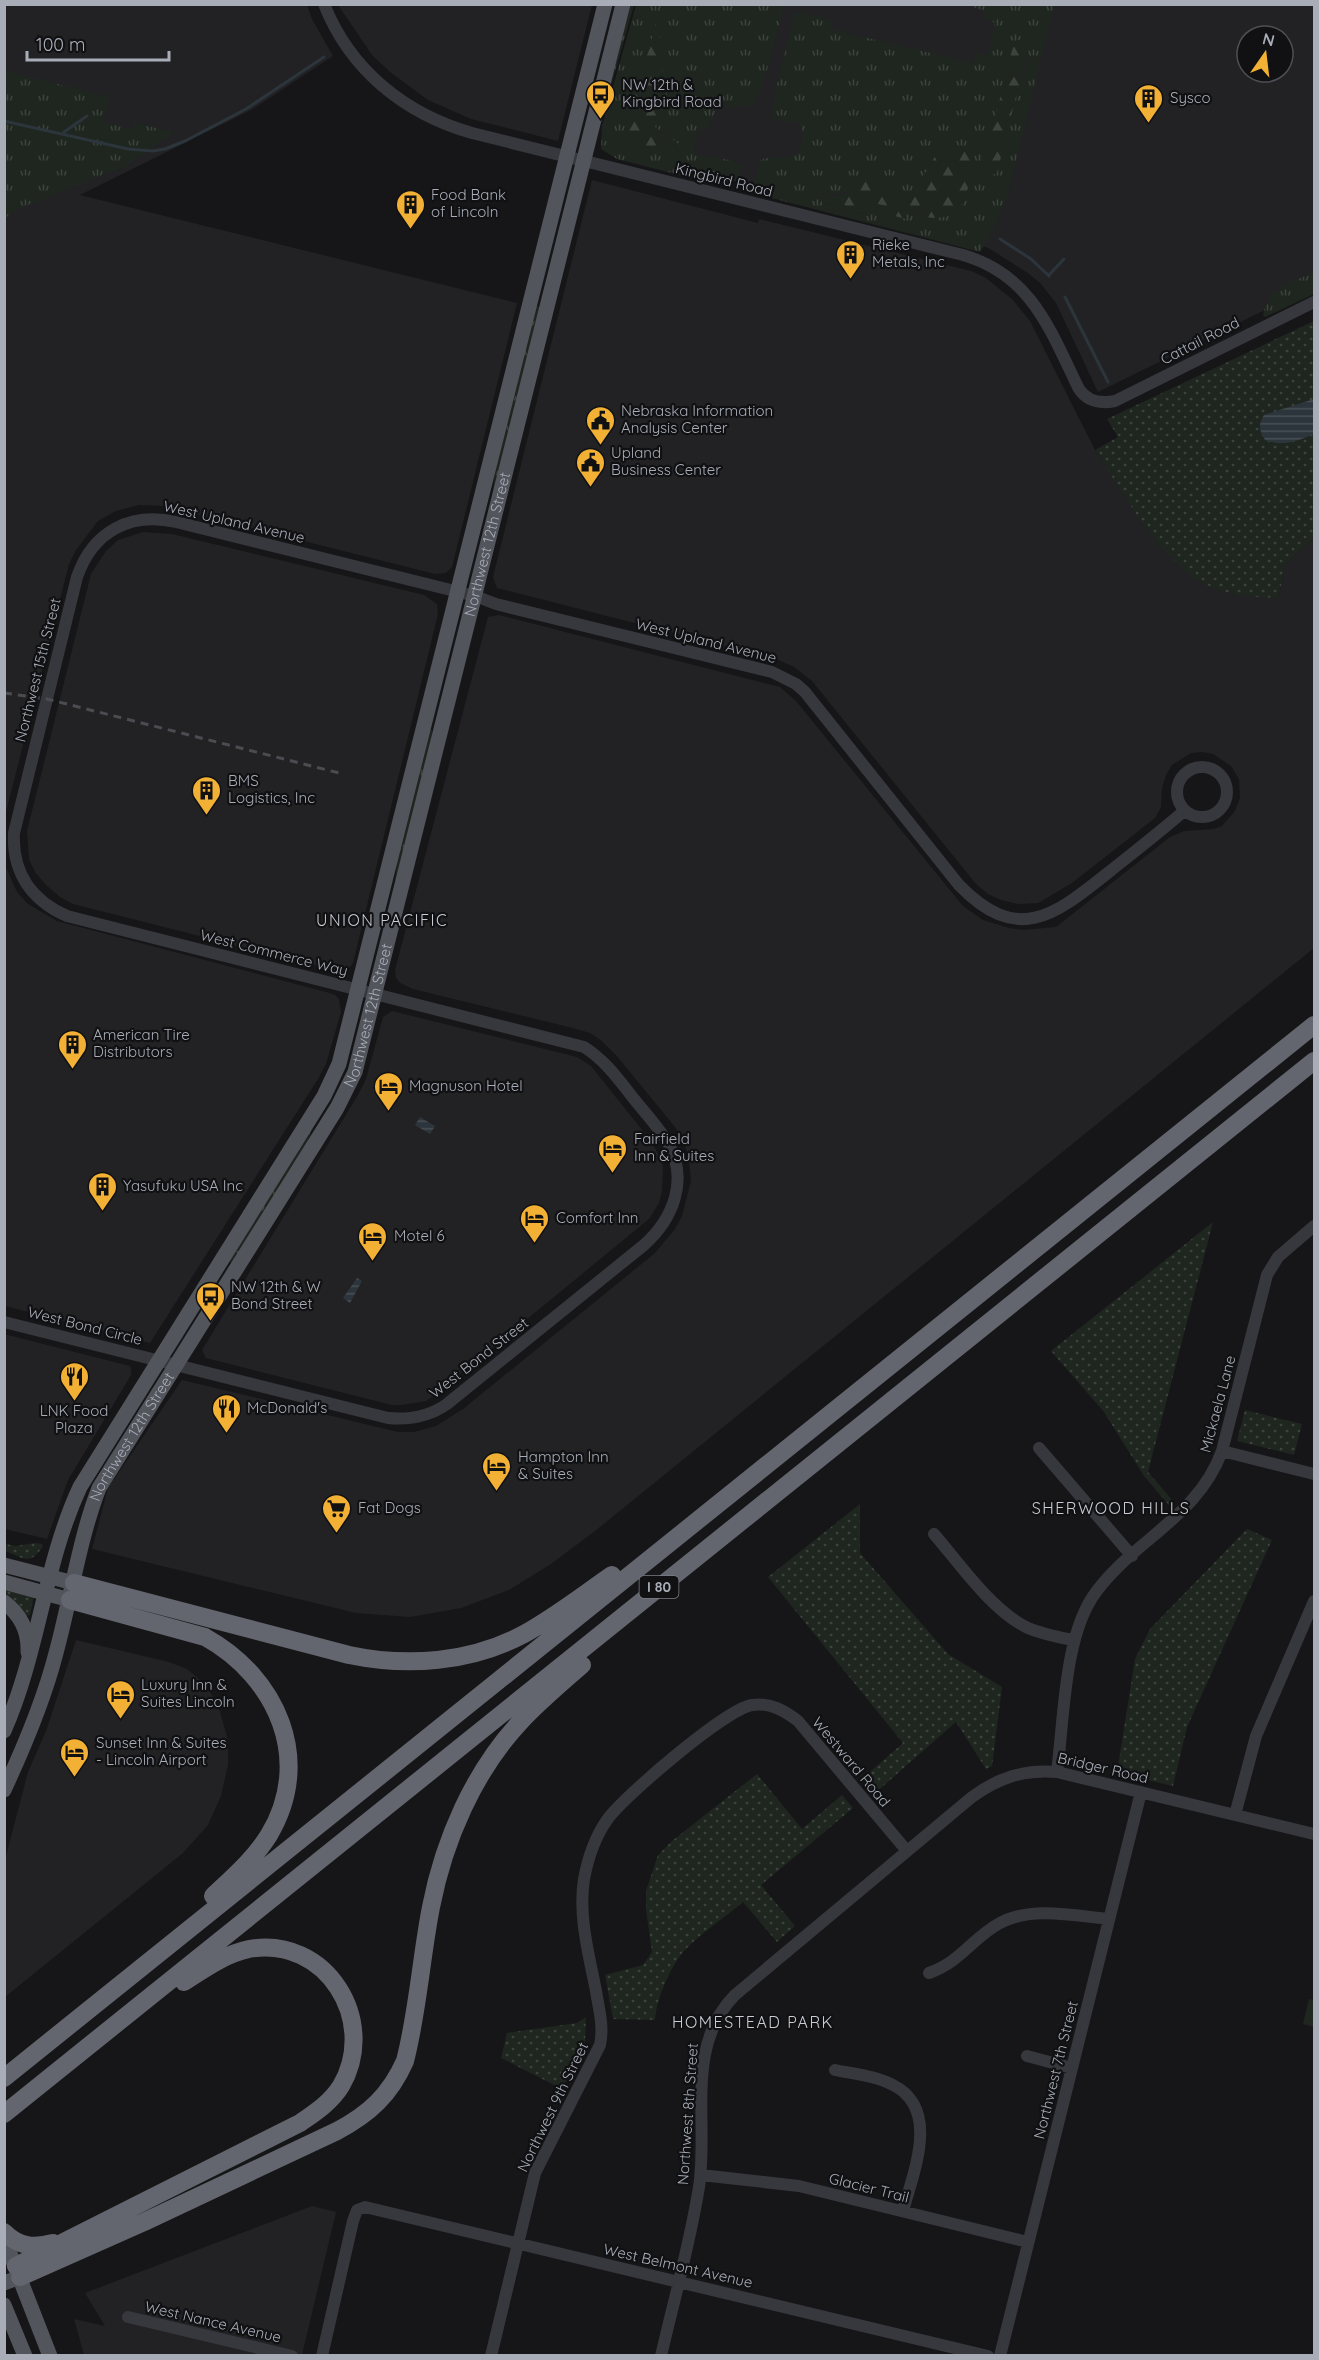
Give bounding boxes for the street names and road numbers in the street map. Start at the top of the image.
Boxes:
street label: Kingbird Road [674,158,775,201]
street label: Cattail Road [1157,313,1242,369]
street label: Northwest 12th Street [460,470,514,618]
street label: West Upland Avenue [162,496,307,547]
street label: Northwest 15th Street [10,596,65,744]
street label: West Upland Avenue [634,614,778,667]
street label: West Commerce Way [198,925,350,980]
street label: Northwest 12th Street [339,942,396,1090]
street label: West Bond Circle [26,1302,144,1349]
street label: West Bond Street [425,1313,532,1402]
street label: Mickaela Lane [1195,1353,1240,1455]
street label: Northwest 12th Street [85,1369,178,1504]
road number: I 80 [640,1576,678,1598]
street label: Westward Road [808,1713,895,1811]
street label: Bridger Road [1056,1748,1150,1787]
street label: Northwest 7th Street [1029,1999,1082,2141]
street label: Northwest 9th Street [513,2039,592,2175]
street label: Northwest 8th Street [673,2042,702,2186]
street label: Glacier Trail [827,2168,911,2207]
street label: West Belmont Avenue [602,2239,755,2292]
street label: West Nance Avenue [143,2297,283,2346]

